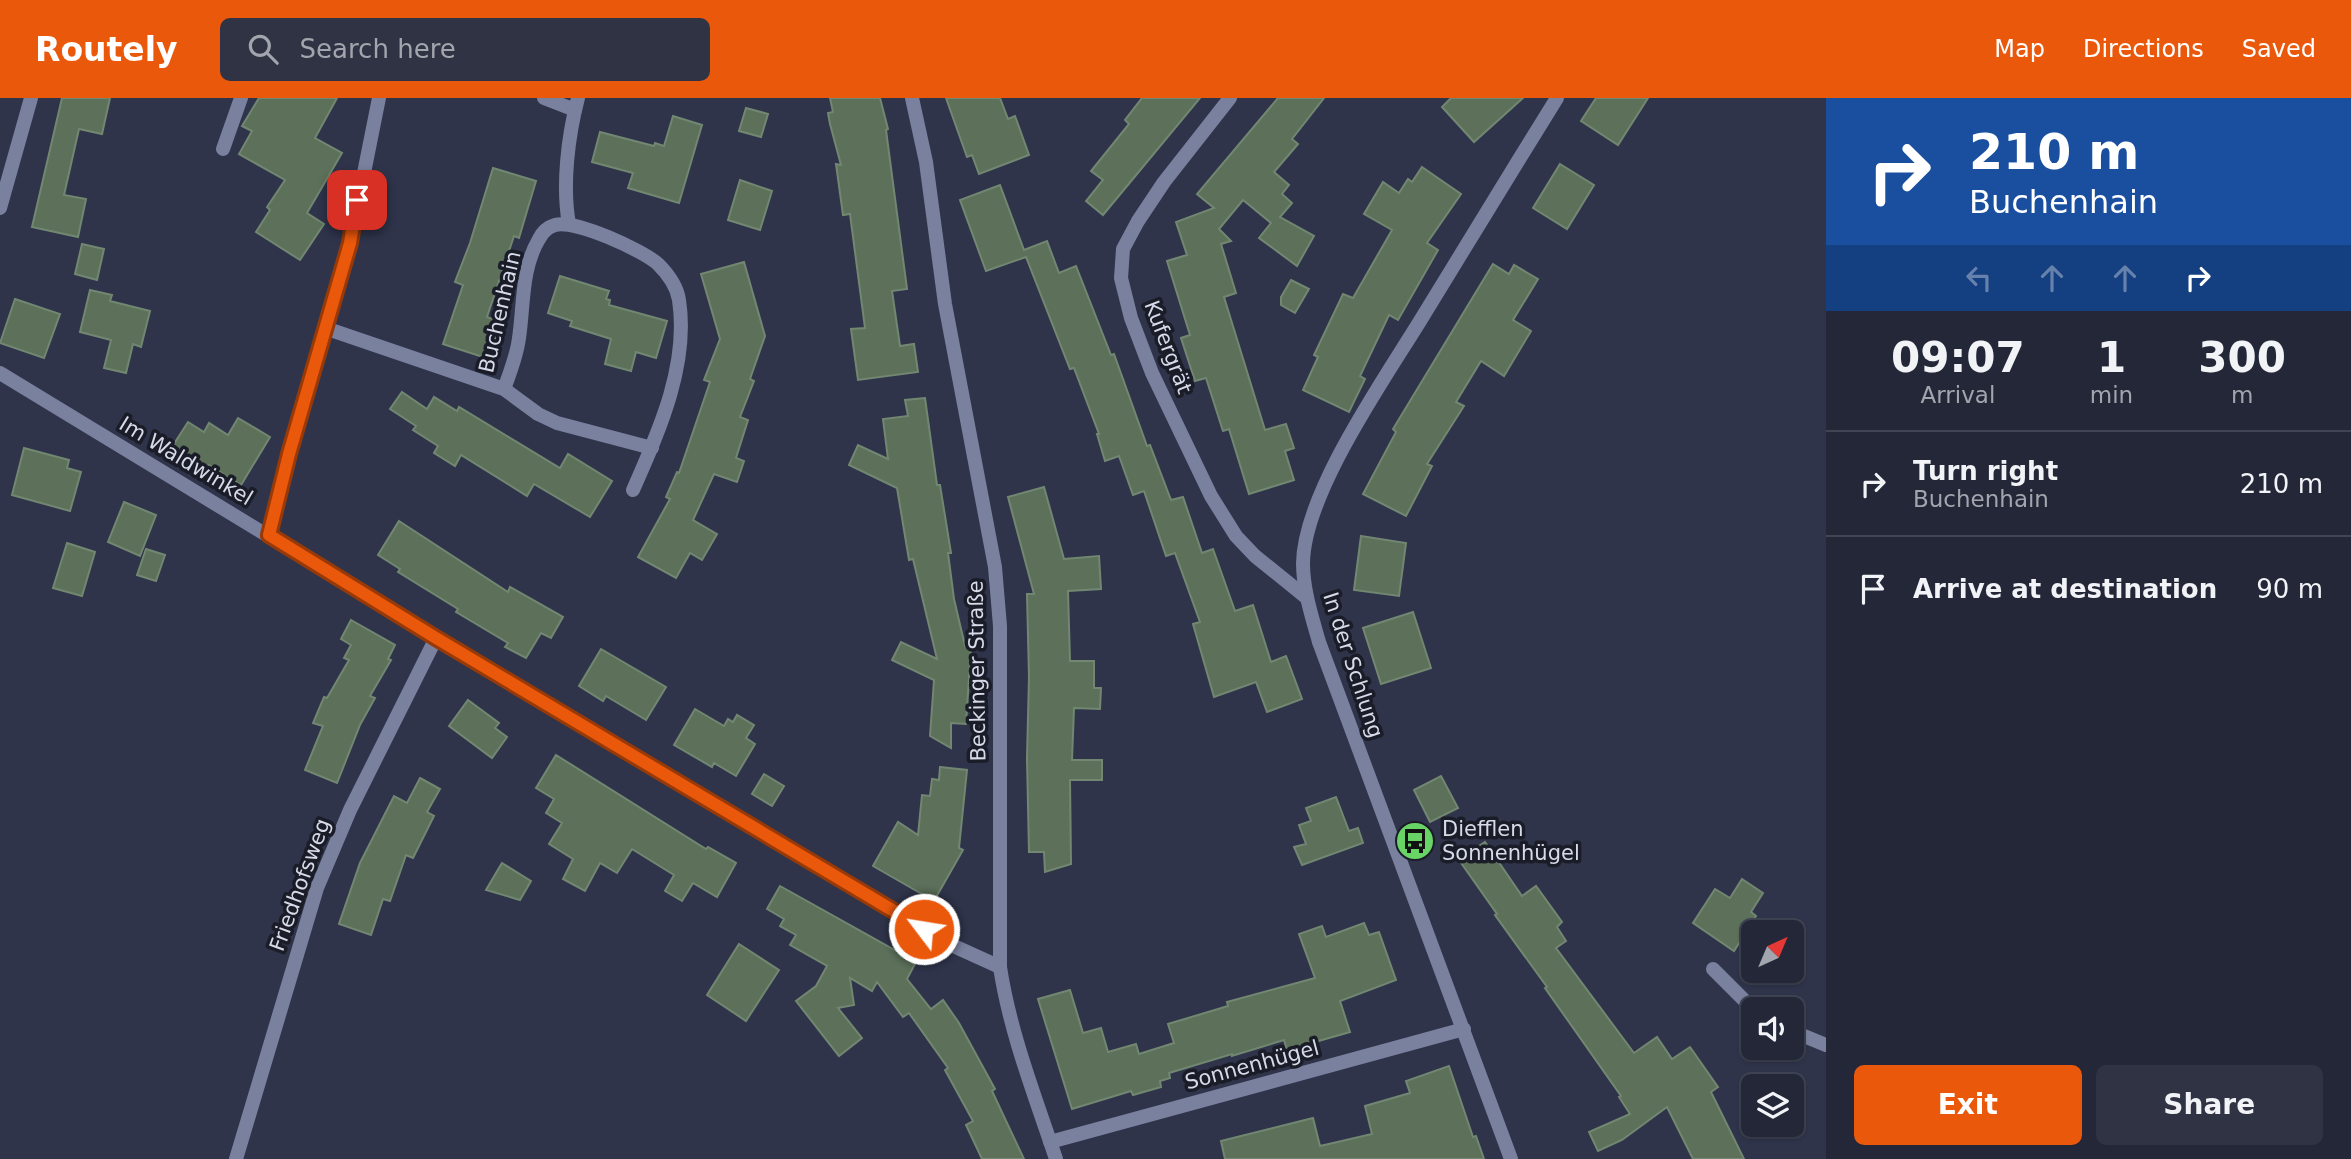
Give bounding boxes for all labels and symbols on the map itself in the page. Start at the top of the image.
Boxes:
pin [327,170,387,230]
street label: Buchenhain [474,249,526,375]
street label: Kufergrät [1139,297,1197,397]
street label: Im Waldwinkel [115,412,257,510]
street label: Beckinger Straße [963,580,991,762]
street label: In der Schlung [1318,589,1388,741]
street label: Friedhofsweg [265,815,335,955]
place label: Diefflen Sonnenhügel [1442,817,1580,865]
bus stop icon: Diefflen Sonnenhügel [1394,820,1436,862]
position arrow [887,892,961,966]
north arrow [1741,920,1804,984]
street label: Sonnenhügel [1182,1036,1322,1094]

